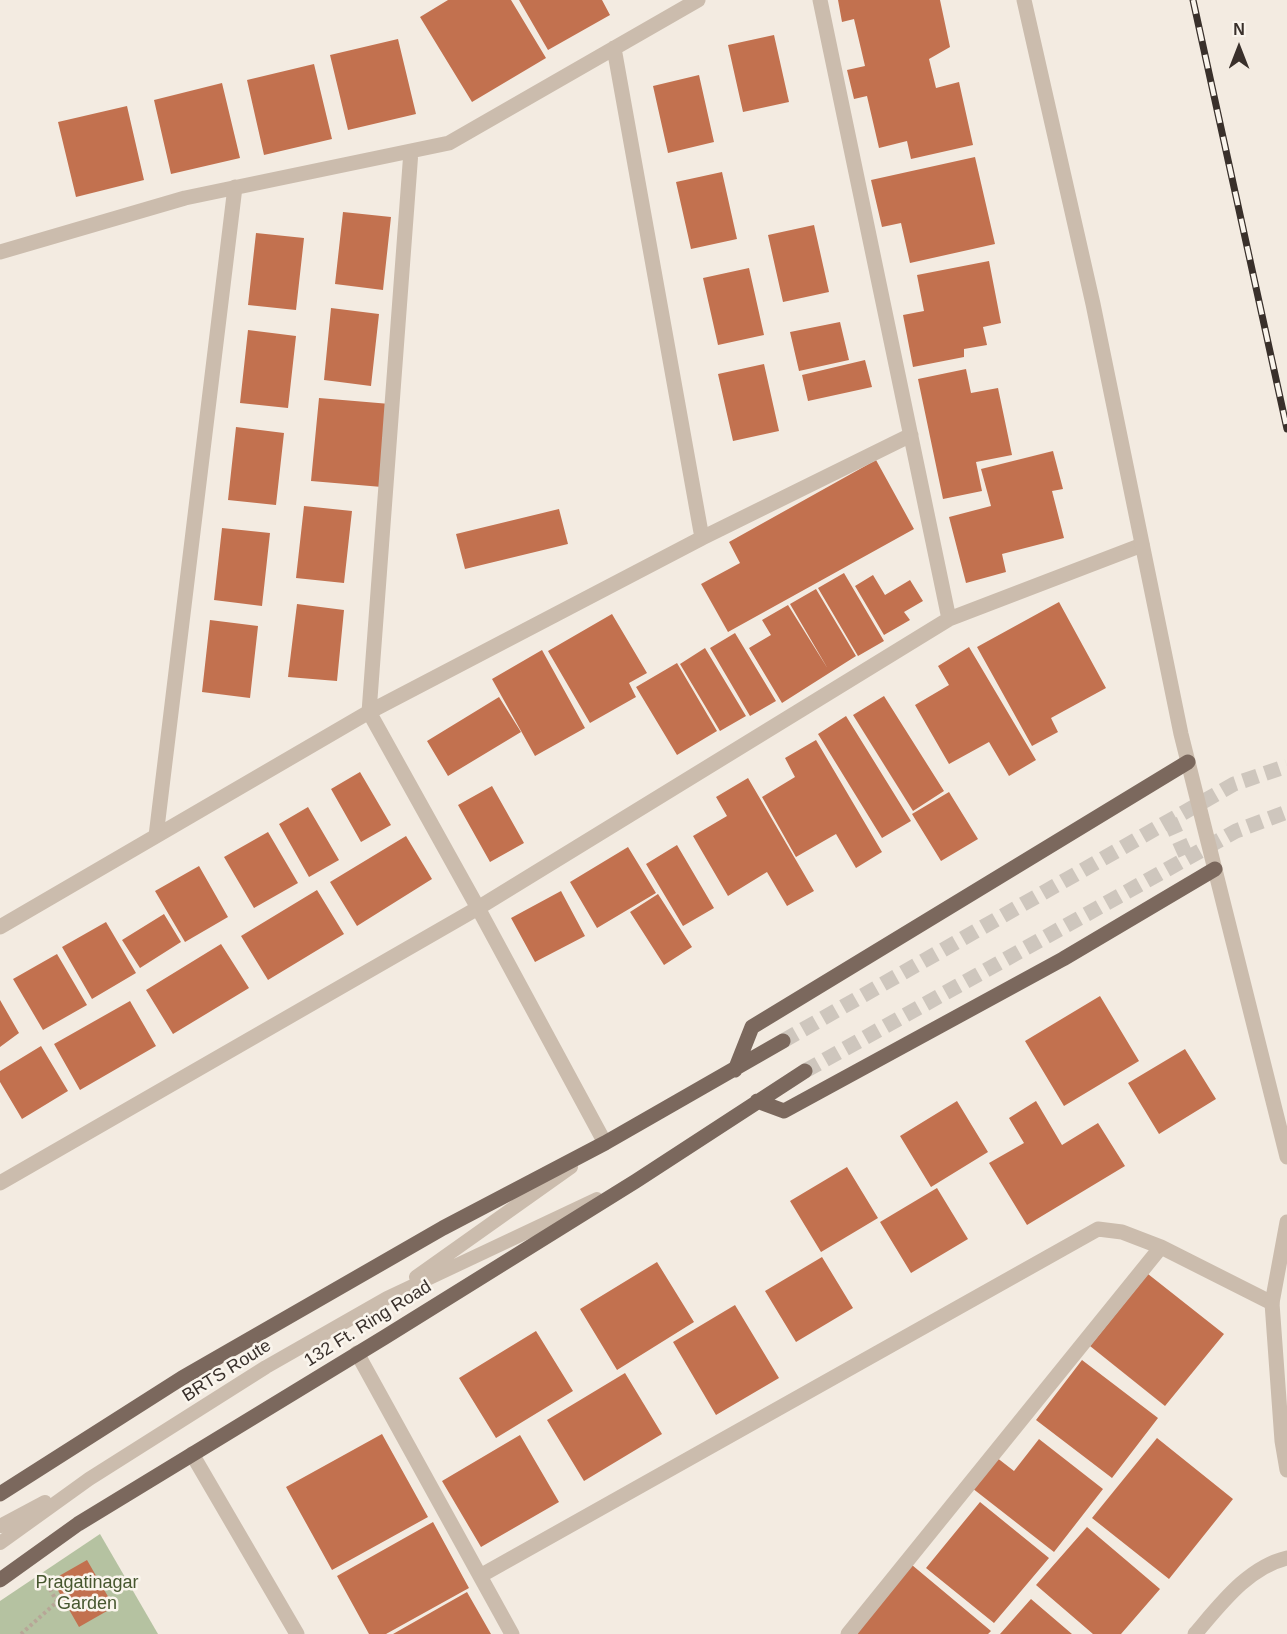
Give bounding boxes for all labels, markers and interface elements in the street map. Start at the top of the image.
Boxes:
north arrow [1209,18,1269,78]
text: N [1233,21,1245,38]
street label: 132 Ft. Ring Road [300,1276,436,1372]
street label: BRTS Route [179,1335,275,1407]
park label: Pragatinagar Garden [35,1572,139,1614]

